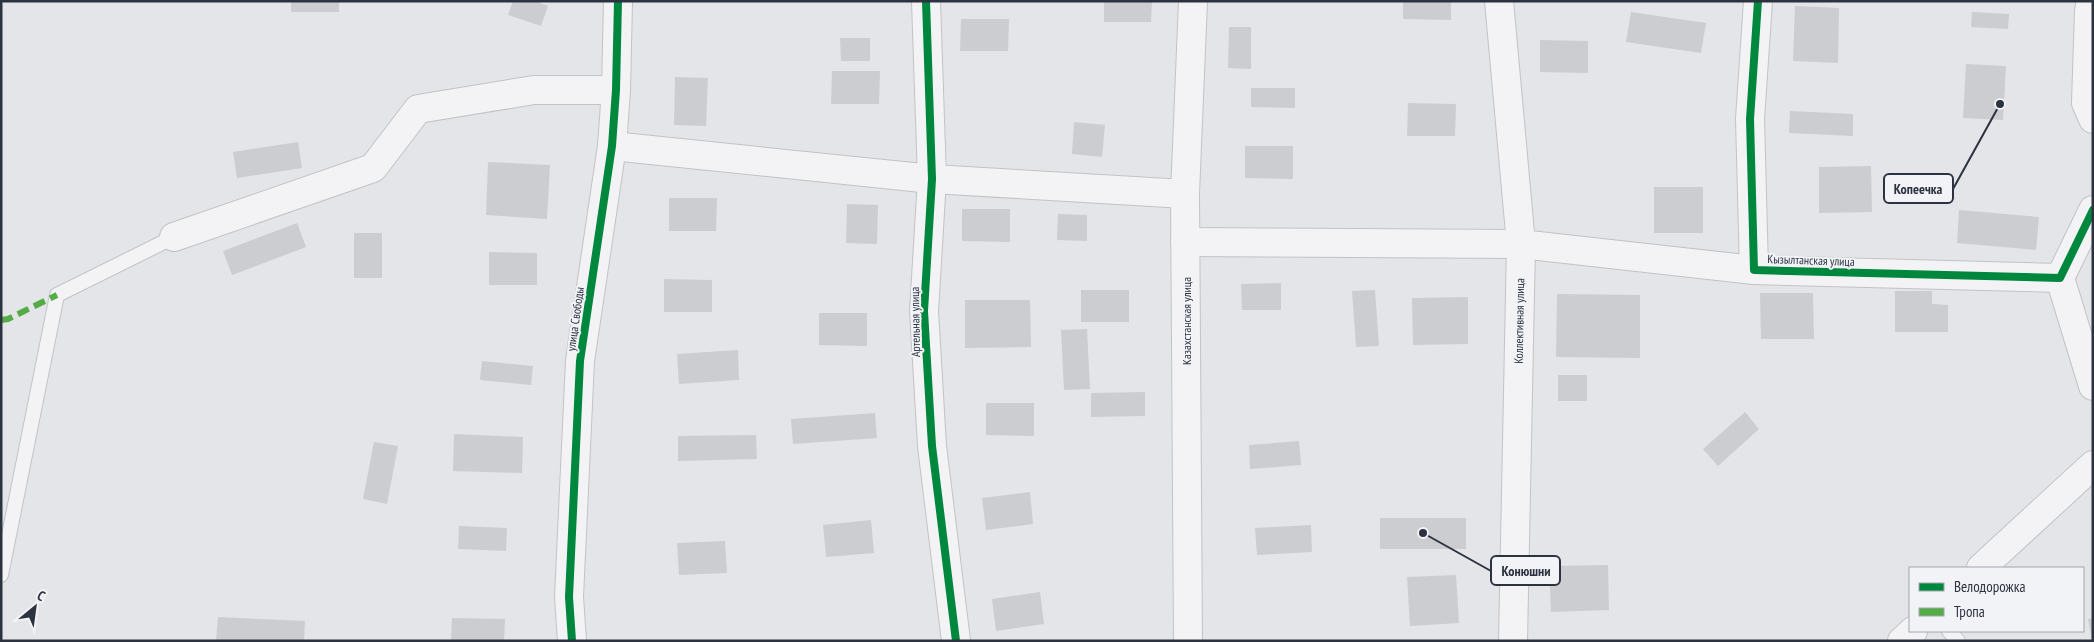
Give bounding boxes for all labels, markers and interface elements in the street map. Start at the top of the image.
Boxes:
callout: Копеечка [1884,174,1953,203]
text: Копеечка [1894,180,1943,198]
street label: Кызылтанская улица [1767,251,1855,269]
street label: Казахстанская улица [1179,277,1194,365]
street label: Коллективная улица [1511,278,1527,364]
street label: улица Свободы [563,286,587,352]
street label: Артельная улица [907,286,923,357]
callout: Конюшни [1491,556,1560,585]
text: Конюшни [1501,562,1551,580]
legend [1909,567,2084,632]
text: Велодорожка [1954,577,2025,596]
north arrow [10,582,60,632]
text: С [34,586,49,605]
text: Тропа [1954,602,1985,621]

